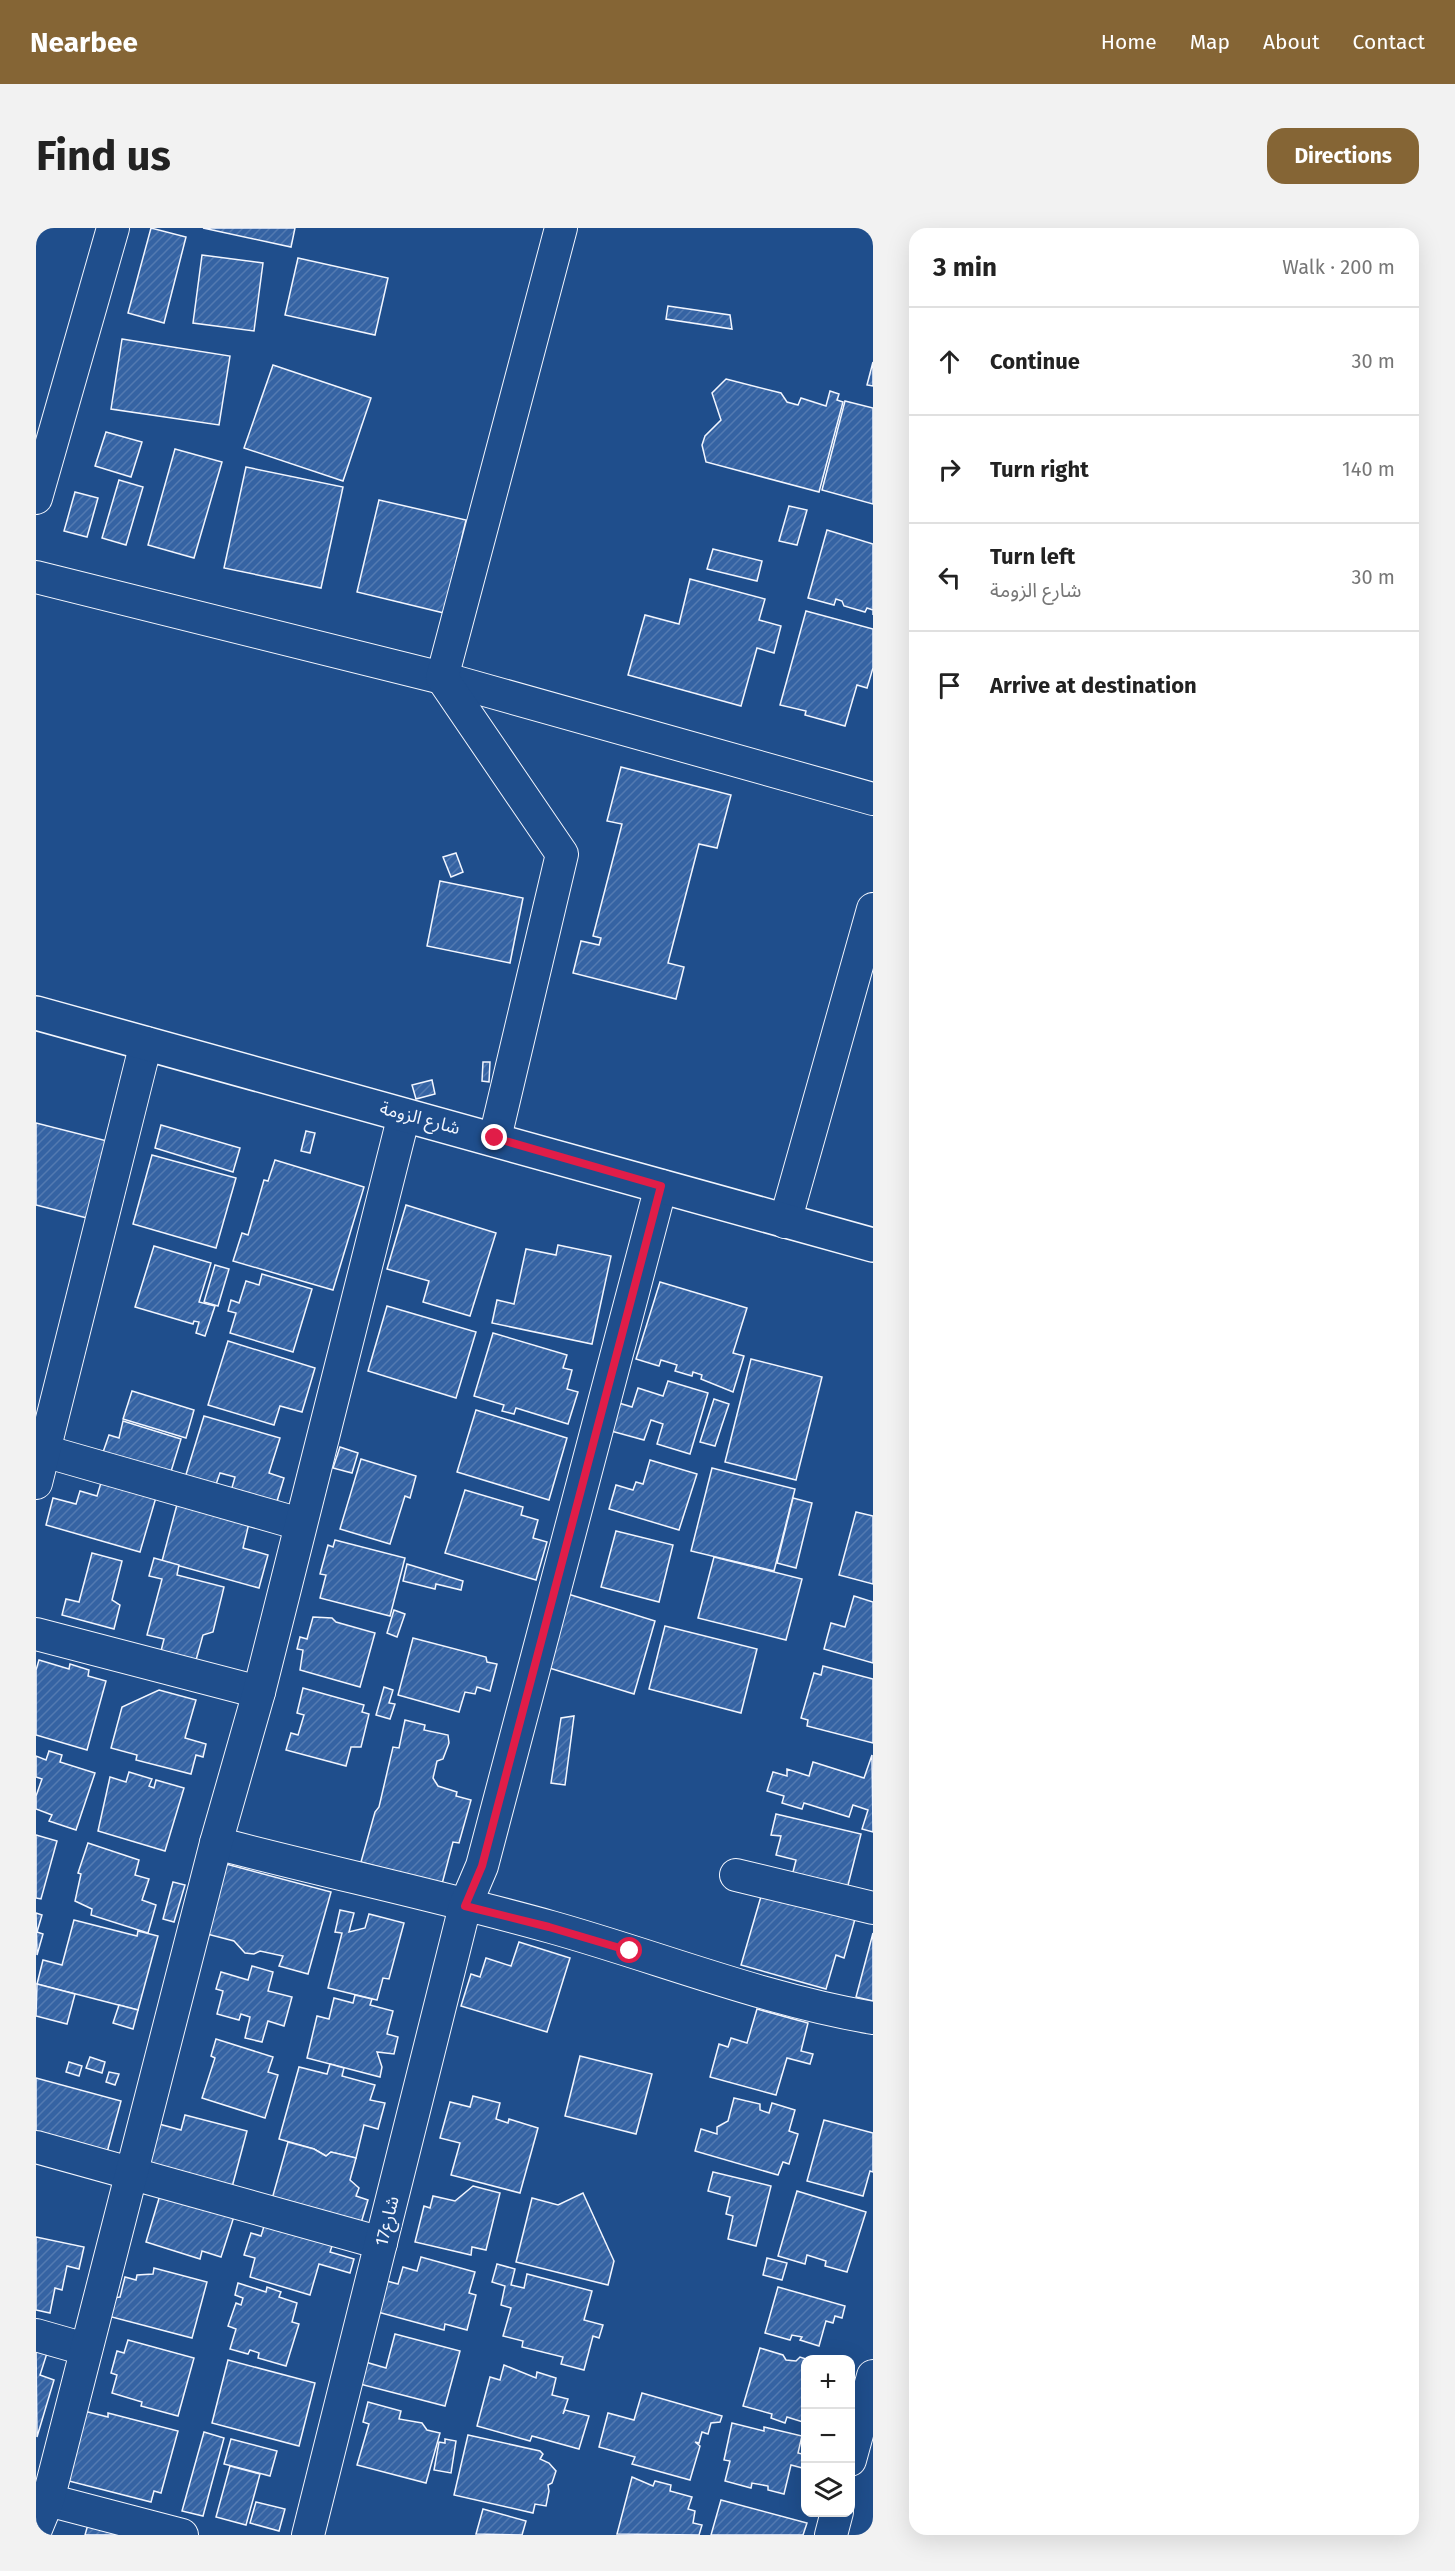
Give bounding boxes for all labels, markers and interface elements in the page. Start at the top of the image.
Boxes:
text: Nearbee [30,26,138,59]
text: Home [1101,29,1157,55]
text: Map [1190,29,1230,55]
text: About [1263,29,1320,55]
text: Contact [1353,29,1425,55]
button: Directions [1267,128,1419,184]
text: Find us [36,131,171,181]
text: 3 min [933,252,997,283]
text: Walk · 200 m [1282,255,1395,279]
icon: ahead [933,345,966,378]
text: Continue [990,348,1080,375]
text: 30 m [1351,349,1395,373]
icon: right [933,453,966,486]
text: Turn right [990,456,1089,483]
text: 140 m [1342,457,1395,481]
text: Turn left [990,543,1075,570]
icon: left [933,561,966,594]
text: 30 m [1351,565,1395,589]
text: شارع الزومة [990,578,1081,602]
icon: arrive [933,669,966,702]
text: Arrive at destination [990,672,1197,699]
street label: شارع الزومة [377,1097,463,1142]
route end [481,1124,507,1150]
route start [616,1937,642,1963]
street label: شارع17 [370,2194,407,2249]
map controls [801,2355,855,2517]
button: + [801,2355,855,2409]
button: − [801,2409,855,2463]
button: layers [801,2463,855,2517]

